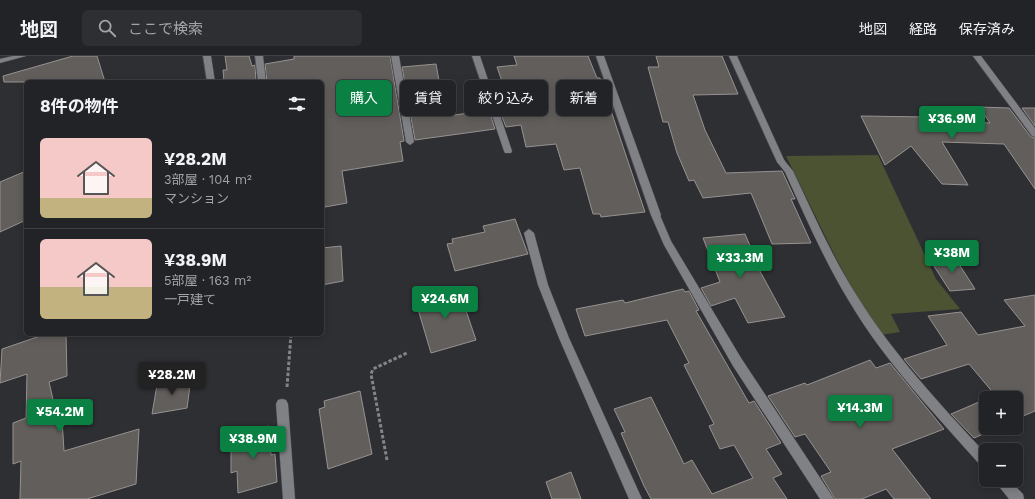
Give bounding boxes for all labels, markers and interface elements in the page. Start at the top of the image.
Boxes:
search box [82,10,362,46]
icon: search [96,17,118,39]
text: 地図 [20,18,58,41]
text: ここで検索 [128,20,203,38]
text: 地図 [859,21,887,37]
text: 経路 [909,21,937,37]
text: 保存済み [959,21,1015,37]
chip: 購入 [336,80,392,116]
chip: 賃貸 [400,80,456,116]
chip: 絞り込み [464,80,548,116]
chip: 新着 [556,80,612,116]
icon: filters [286,93,308,115]
text: 8件の物件 [40,96,119,116]
pin: ¥36.9M [919,106,985,140]
text: ¥36.9M [928,111,976,126]
text: ¥28.2M [164,149,227,169]
icon: home [72,154,120,202]
text: 3部屋 · 104 m² [164,172,252,187]
text: マンション [164,191,229,206]
pin: ¥38M [928,240,976,274]
pin: ¥33.3M [707,245,773,279]
text: ¥38M [934,245,970,260]
text: ¥38.9M [164,250,227,270]
text: ¥33.3M [716,250,764,265]
icon: home [72,255,120,303]
text: 5部屋 · 163 m² [164,273,251,288]
pin: ¥24.6M [412,286,478,320]
text: ¥24.6M [421,291,469,306]
text: 一戸建て [164,292,216,307]
pin: ¥28.2M [139,362,205,396]
text: ¥28.2M [148,367,196,382]
map controls [979,391,1023,487]
button: + [979,391,1023,435]
pin: ¥14.3M [827,395,893,429]
pin: ¥54.2M [27,399,93,433]
text: ¥14.3M [837,400,883,415]
text: ¥54.2M [36,404,84,419]
pin: ¥38.9M [220,426,286,460]
text: ¥38.9M [229,431,277,446]
button: − [979,443,1023,487]

